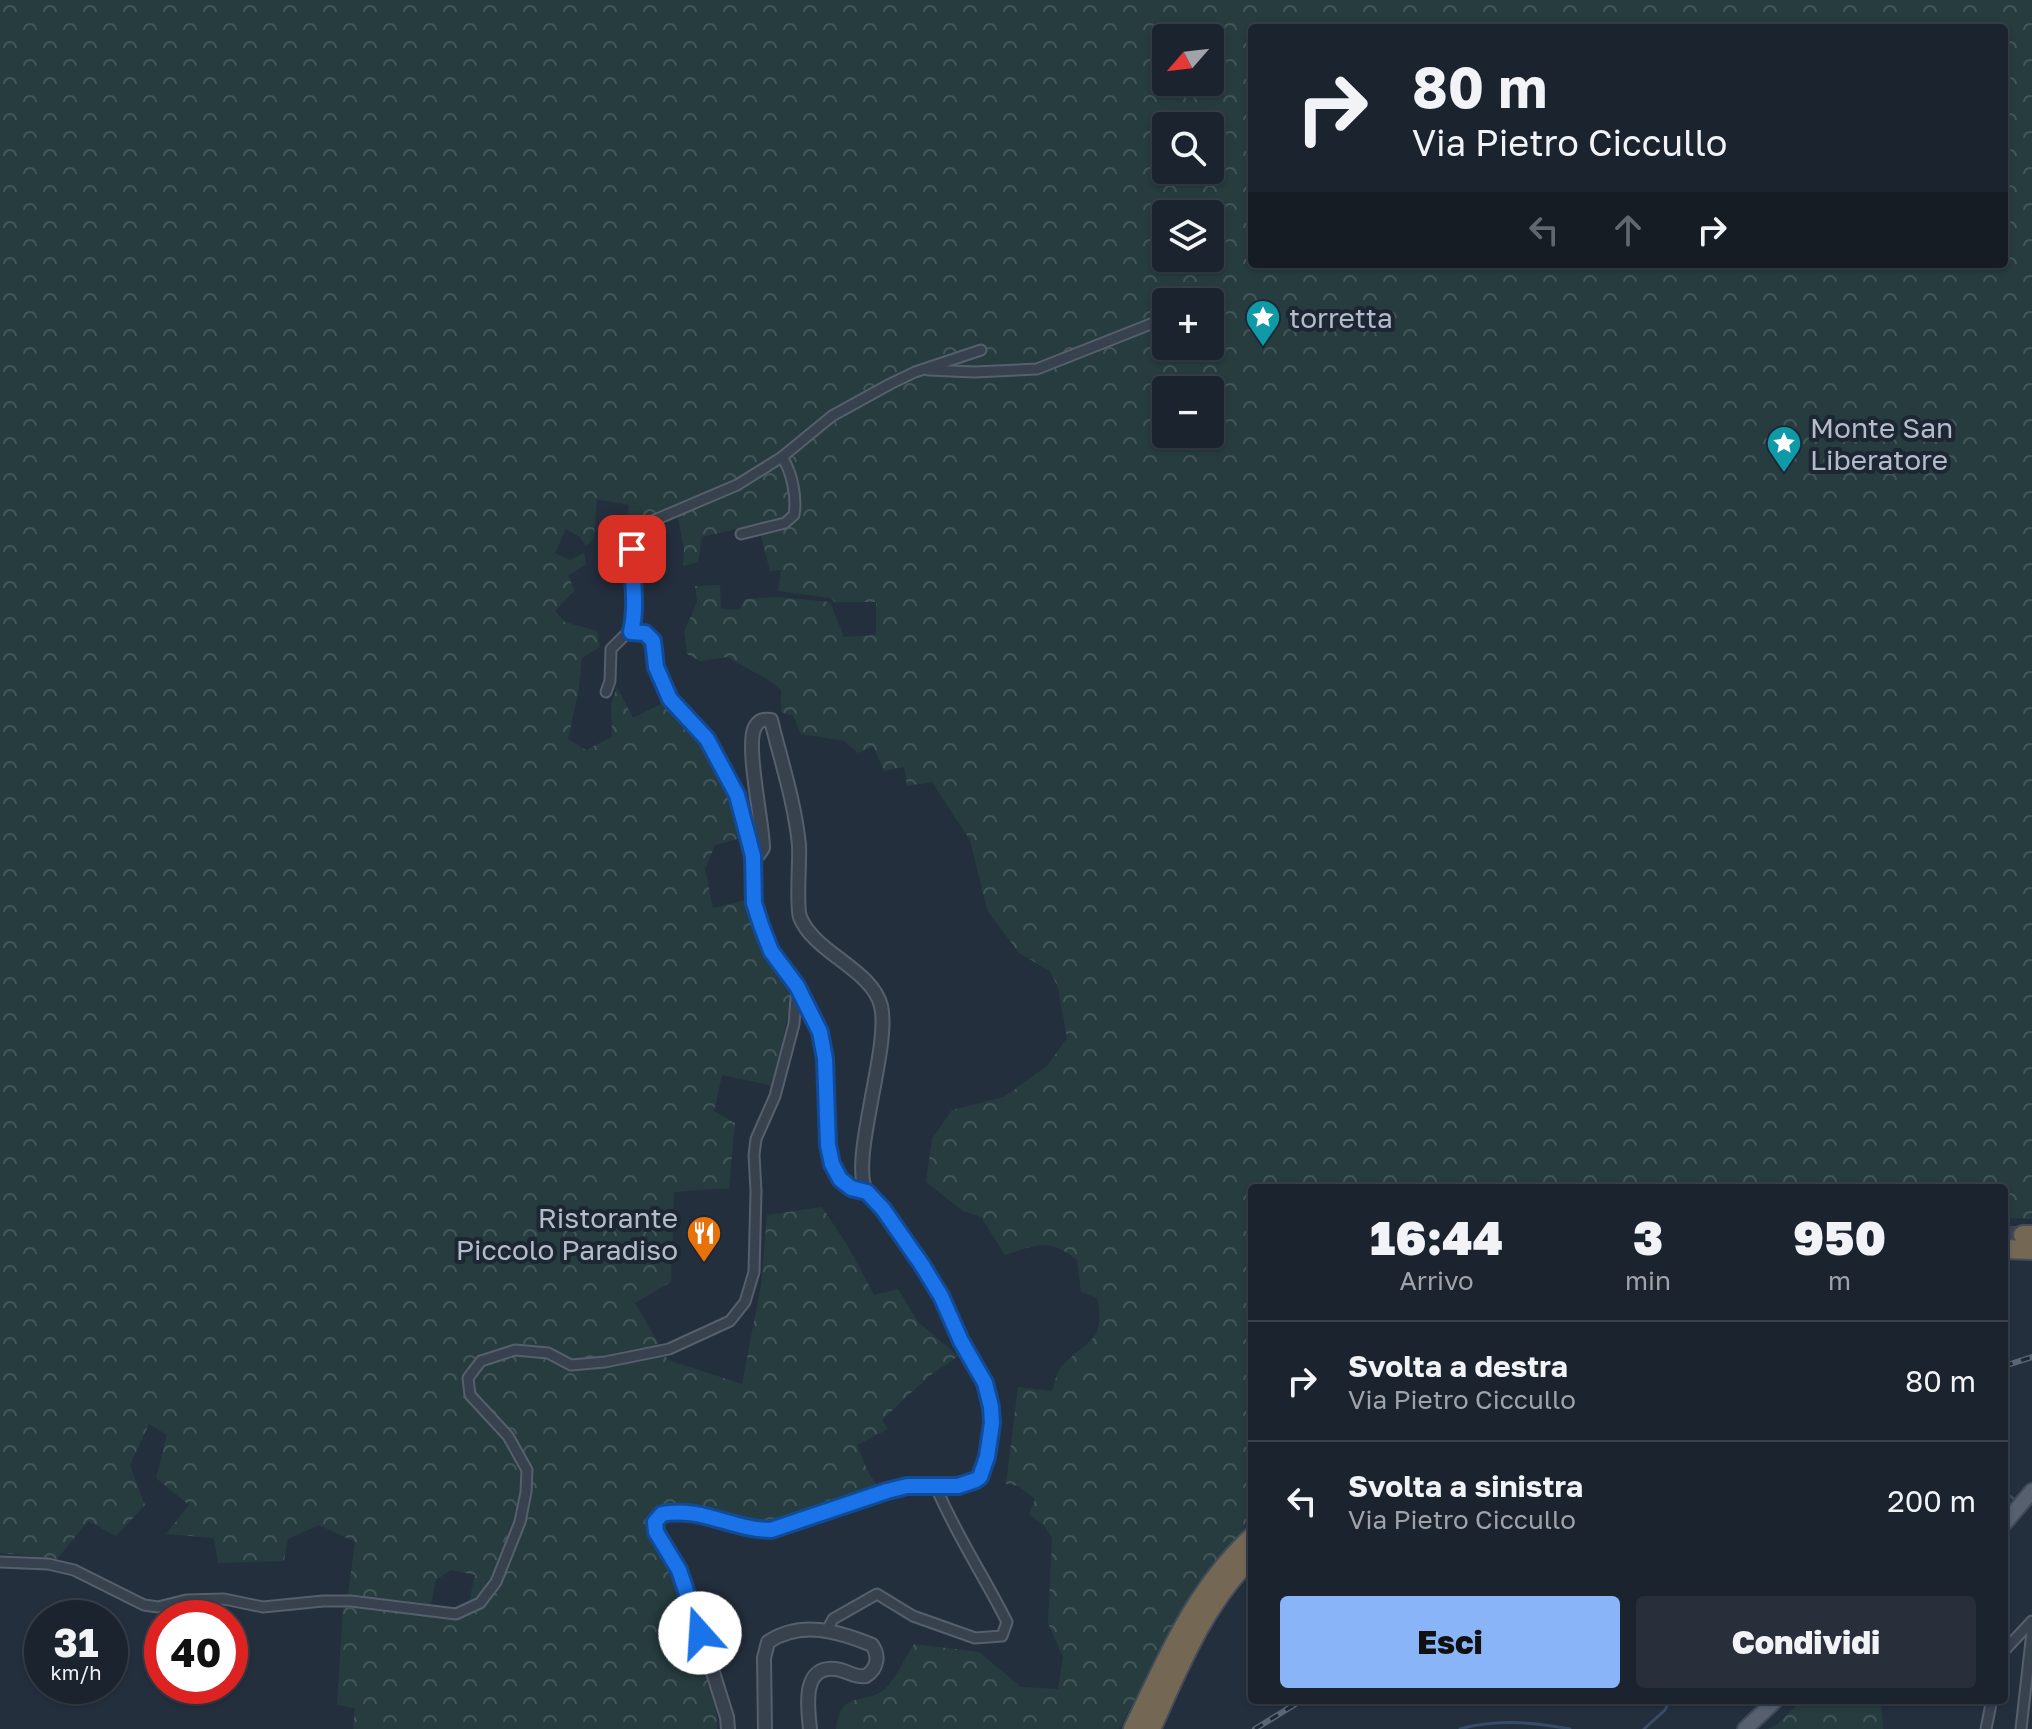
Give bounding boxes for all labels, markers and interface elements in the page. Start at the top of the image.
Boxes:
north arrow [1152,24,1224,96]
map controls [1152,24,1224,448]
text: 80 m [1412,53,1547,120]
icon: right [1280,56,1384,160]
button: search [1152,112,1224,184]
text: Via Pietro Ciccullo [1412,121,1727,164]
button: layers [1152,200,1224,272]
icon: left [1522,208,1566,252]
icon: ahead [1606,208,1650,252]
icon: right [1690,208,1734,252]
button: + [1152,288,1224,360]
place icon: torretta [1244,298,1282,348]
place label: torretta [1289,301,1393,334]
button: − [1152,376,1224,448]
place label: Monte San Liberatore [1810,411,1953,476]
place icon: Monte San Liberatore [1765,424,1803,474]
pin [598,515,666,583]
icon: arrive [610,527,654,571]
place label: Ristorante Piccolo Paradiso [456,1201,678,1266]
text: 16:44 [1370,1208,1503,1266]
text: 3 [1633,1208,1663,1266]
text: 950 [1793,1208,1886,1266]
restaurant icon: Ristorante Piccolo Paradiso [685,1214,723,1264]
text: Arrivo [1399,1265,1474,1296]
text: min [1625,1265,1671,1296]
text: m [1828,1265,1851,1296]
text: Svolta a destra [1348,1348,1568,1384]
icon: right [1280,1359,1324,1403]
text: 80 m [1905,1363,1976,1399]
text: Via Pietro Ciccullo [1348,1384,1576,1415]
text: Svolta a sinistra [1348,1468,1583,1504]
icon: left [1280,1479,1324,1523]
text: 200 m [1887,1483,1976,1519]
text: Via Pietro Ciccullo [1348,1504,1576,1535]
position arrow [658,1591,742,1675]
button: Esci [1280,1596,1620,1688]
button: Condividi [1636,1596,1976,1688]
speed limit sign: 40 [144,1600,248,1704]
text: 31 [54,1618,99,1666]
text: km/h [51,1660,101,1684]

